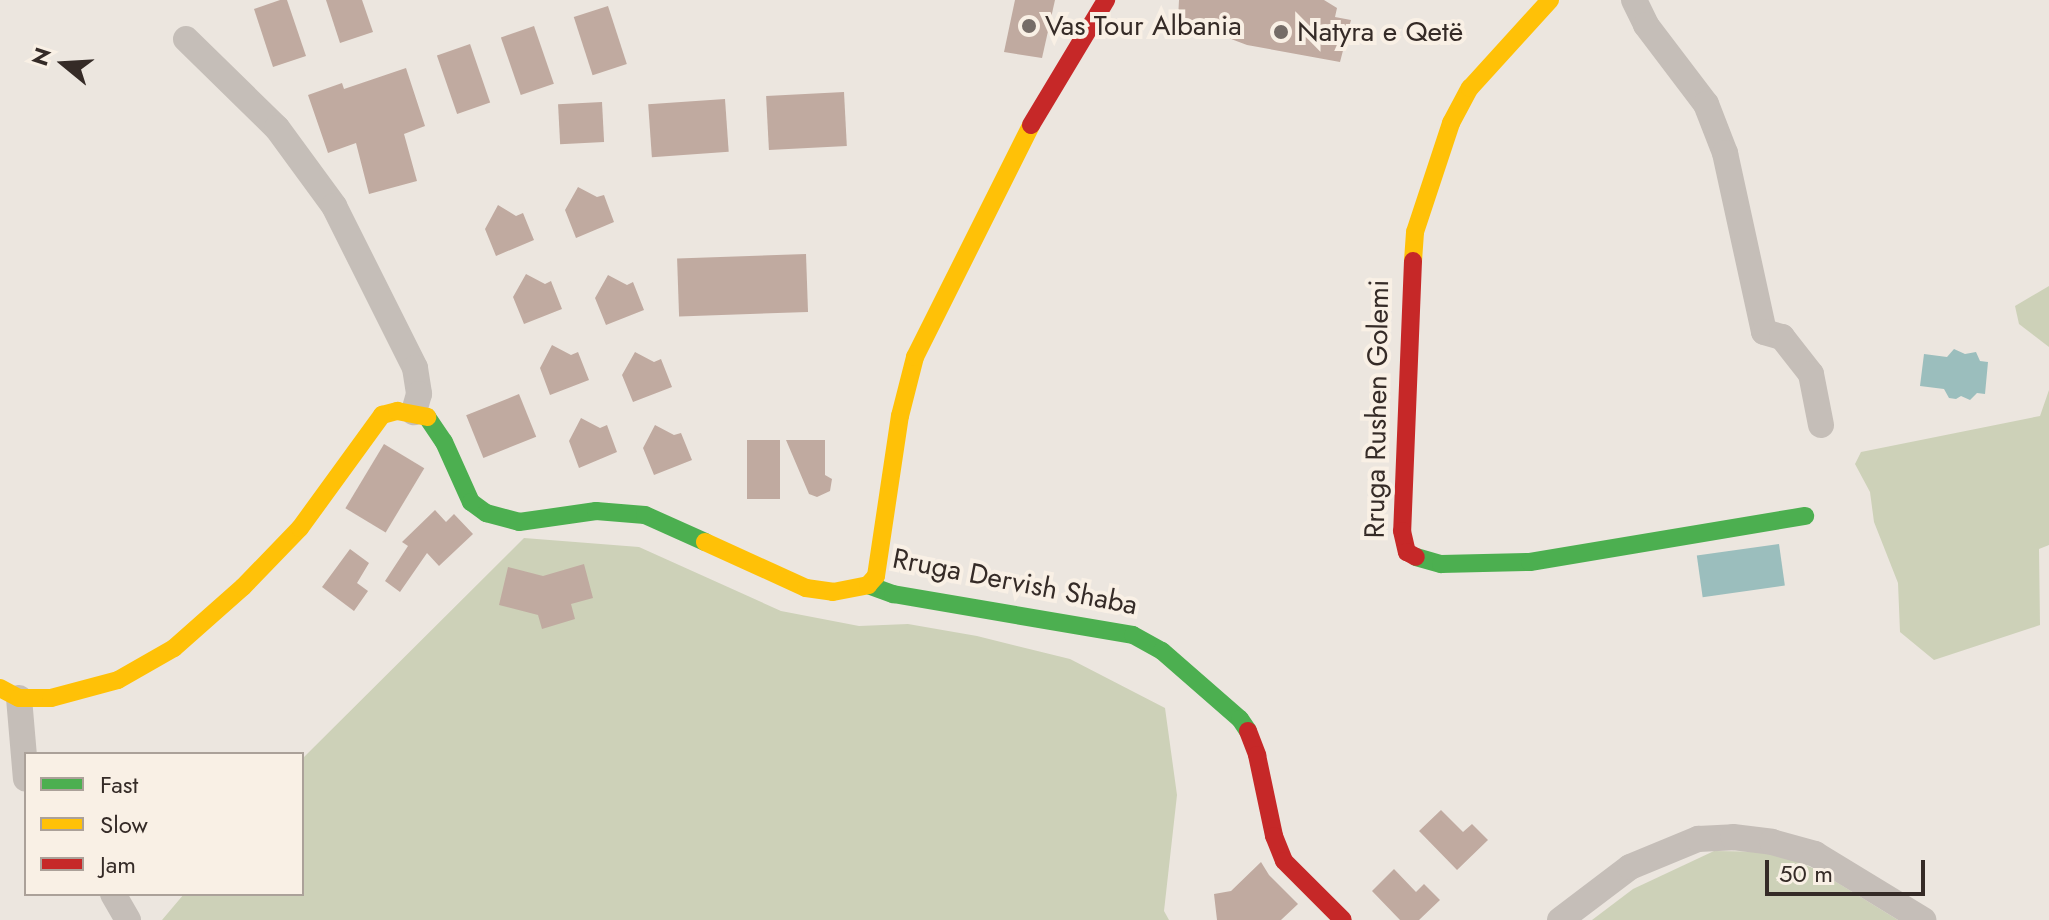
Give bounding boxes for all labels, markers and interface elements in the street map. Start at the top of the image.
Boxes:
place label: Vas Tour Albania [1045,9,1242,43]
place label: Natyra e Qetë [1297,15,1463,49]
marker: Vas Tour Albania [1020,17,1038,35]
marker: Natyra e Qetë [1272,23,1290,41]
north arrow [24,24,104,104]
text: N [23,43,59,70]
street label: Rruga Rushen Golemi [1358,279,1396,539]
street label: Rruga Dervish Shaba [890,542,1140,622]
legend [24,752,304,896]
text: Fast [100,767,138,802]
text: Slow [100,807,148,842]
scale bar [1769,844,1929,894]
text: Jam [100,847,136,882]
text: 50 m [1779,856,1833,891]

